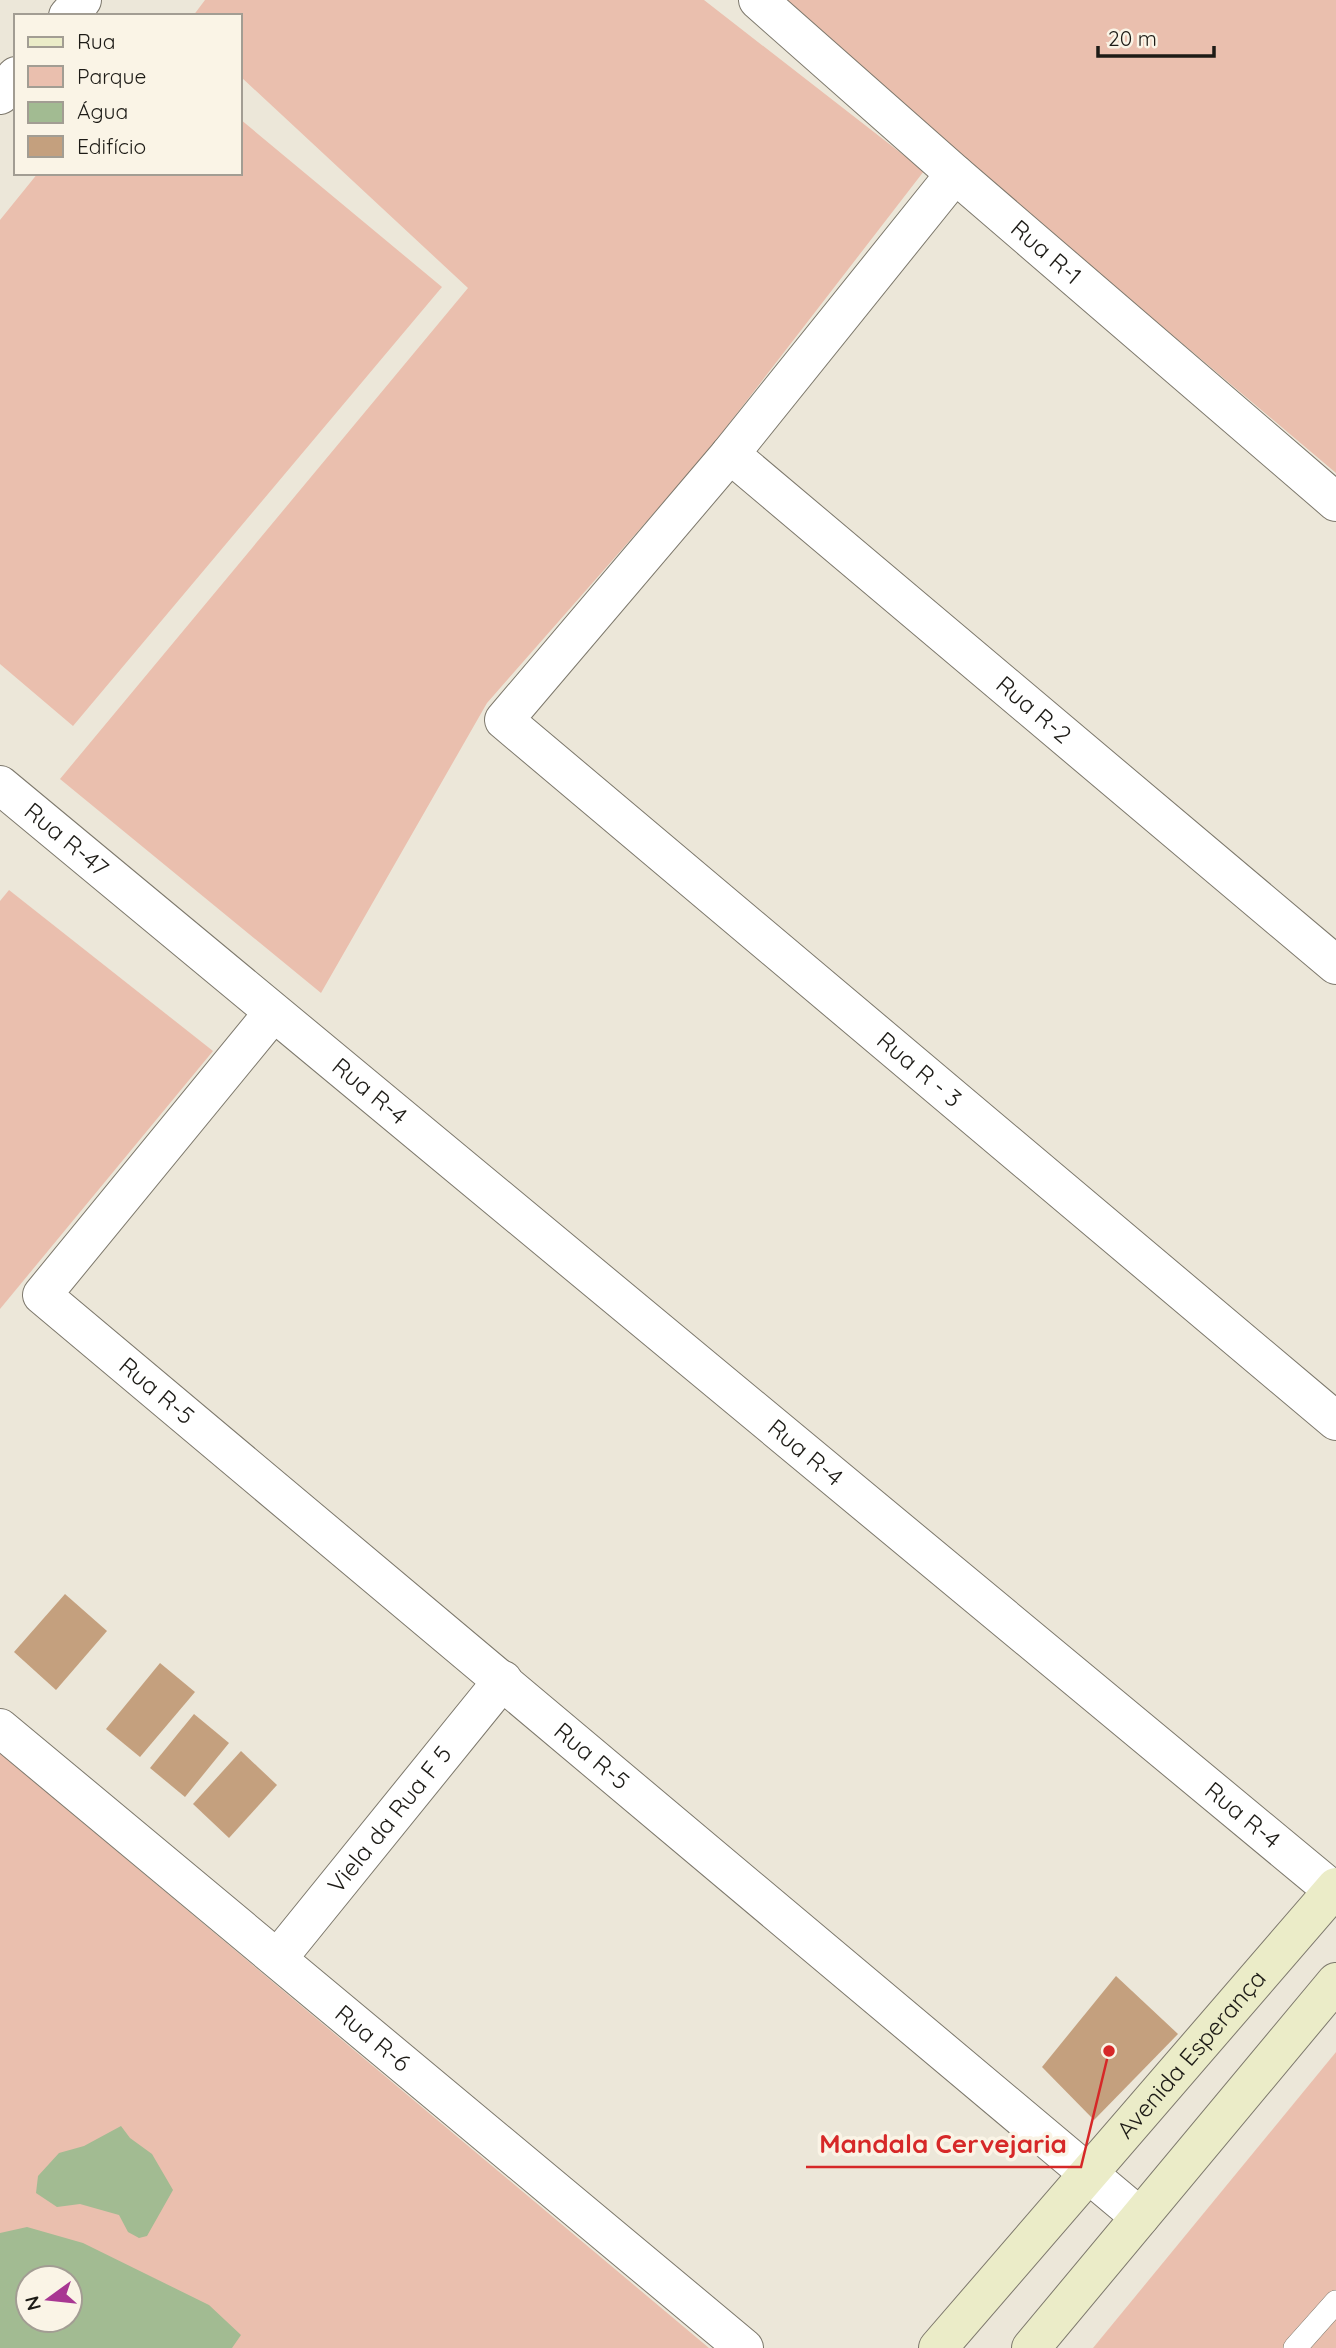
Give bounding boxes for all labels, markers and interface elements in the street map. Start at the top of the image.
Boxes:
legend [14,14,242,175]
scale bar [1098,14,1214,58]
text: 20 m [1108,25,1157,51]
text: Rua [77,28,116,54]
text: Parque [77,63,146,89]
text: Água [77,98,128,124]
text: Edifício [77,133,146,159]
street label: Rua R-1 [1005,213,1088,290]
street label: Rua R-2 [990,669,1078,749]
street label: Rua R-47 [19,796,115,883]
street label: Rua R - 3 [871,1025,968,1113]
street label: Rua R-4 [326,1051,414,1131]
street label: Rua R-5 [113,1350,201,1431]
street label: Rua R-4 [762,1412,850,1492]
street label: Rua R-5 [548,1715,636,1796]
street label: Viela da Rua F 5 [321,1739,458,1899]
street label: Rua R-4 [1199,1775,1287,1854]
street label: Avenida Esperança [1110,1963,1272,2144]
street label: Rua R-6 [329,1998,417,2078]
callout: Mandala Cervejaria [806,2120,1081,2167]
text: Mandala Cervejaria [819,2127,1067,2160]
north arrow [14,2264,84,2334]
text: N [19,2294,46,2313]

